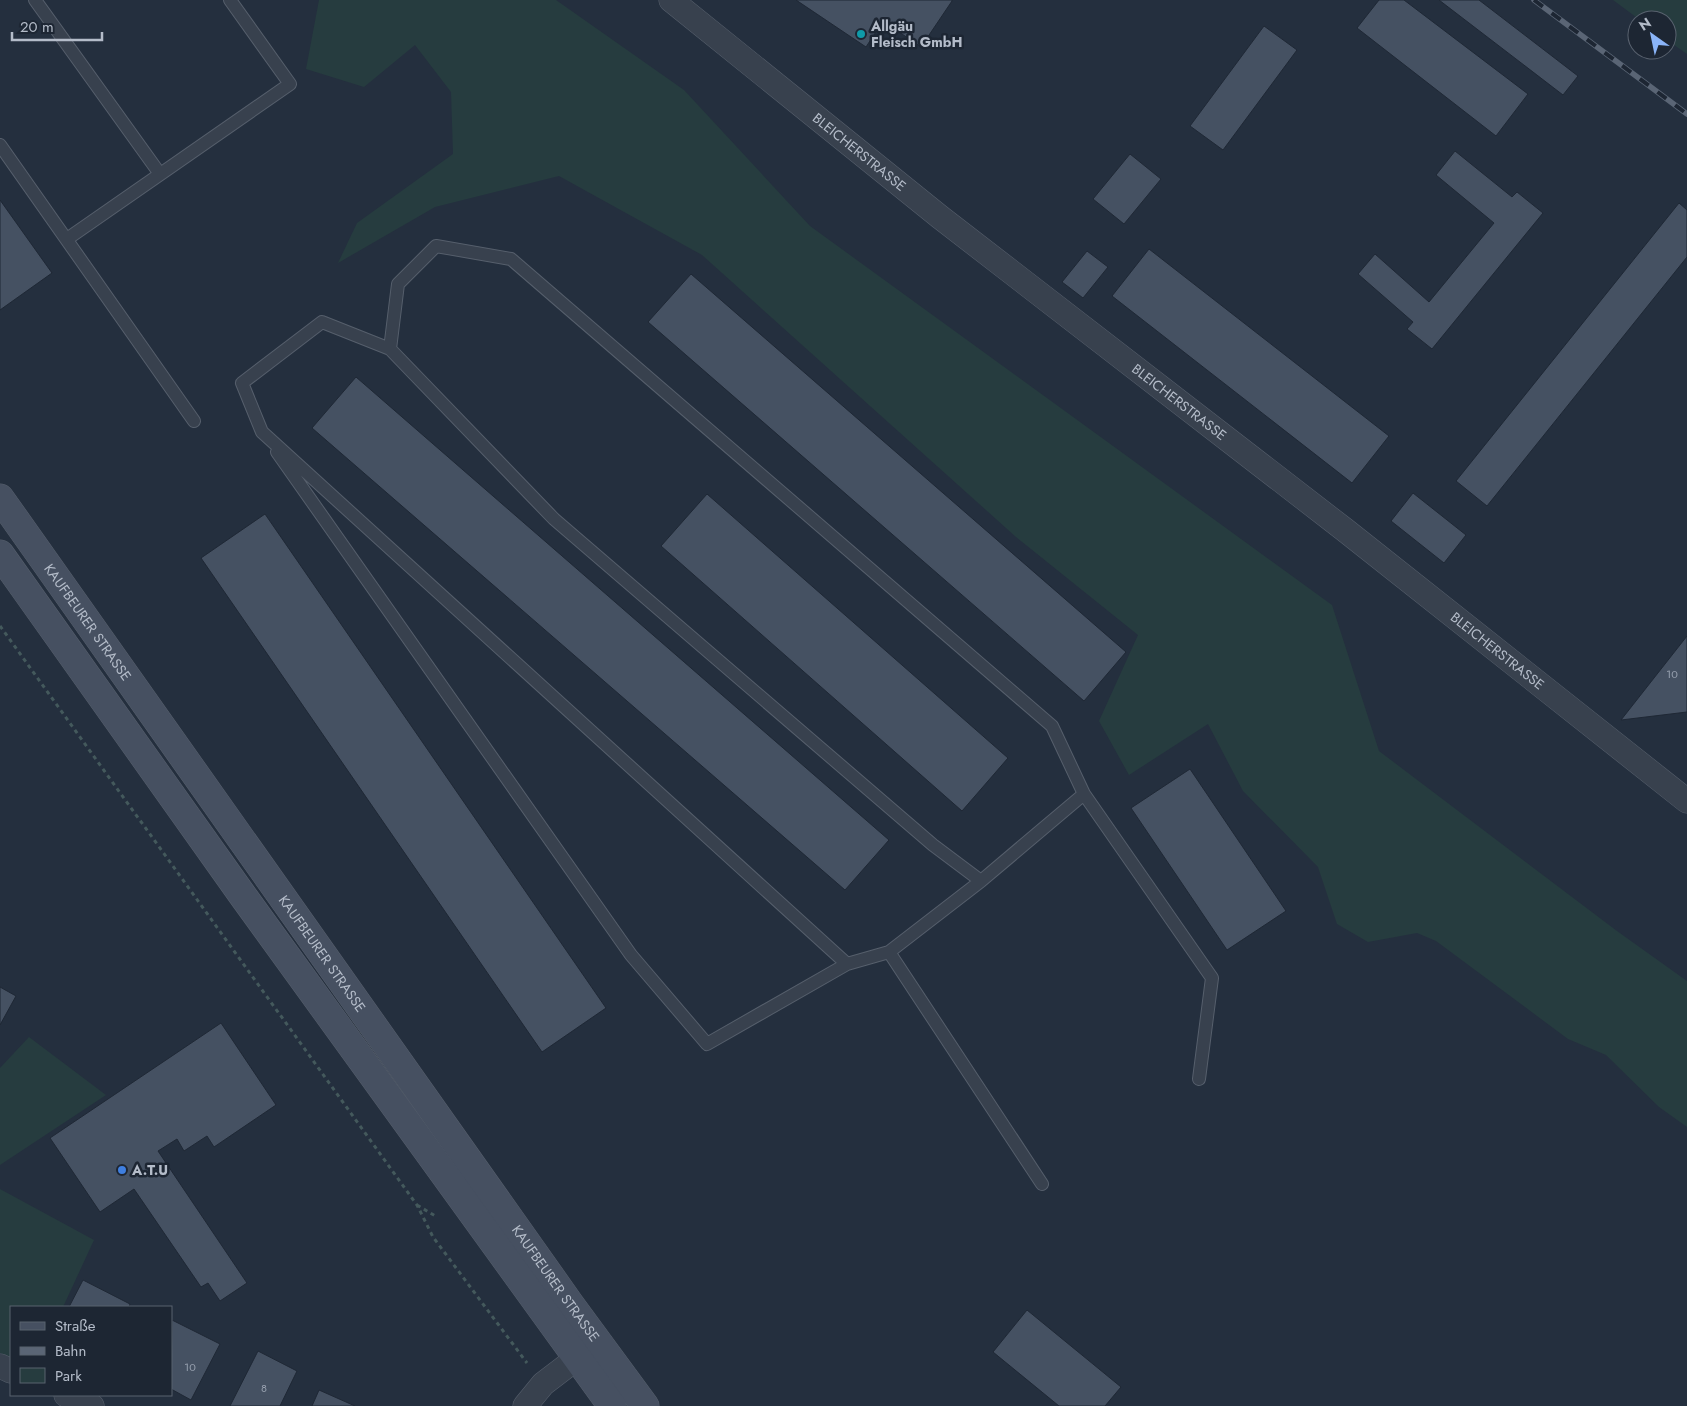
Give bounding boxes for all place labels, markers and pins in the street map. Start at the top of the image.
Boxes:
place label: Allgäu Fleisch GmbH [870,16,962,52]
marker: Allgäu Fleisch GmbH [855,28,867,40]
place label: A.T.U [131,1160,168,1180]
marker: A.T.U [116,1164,128,1176]

